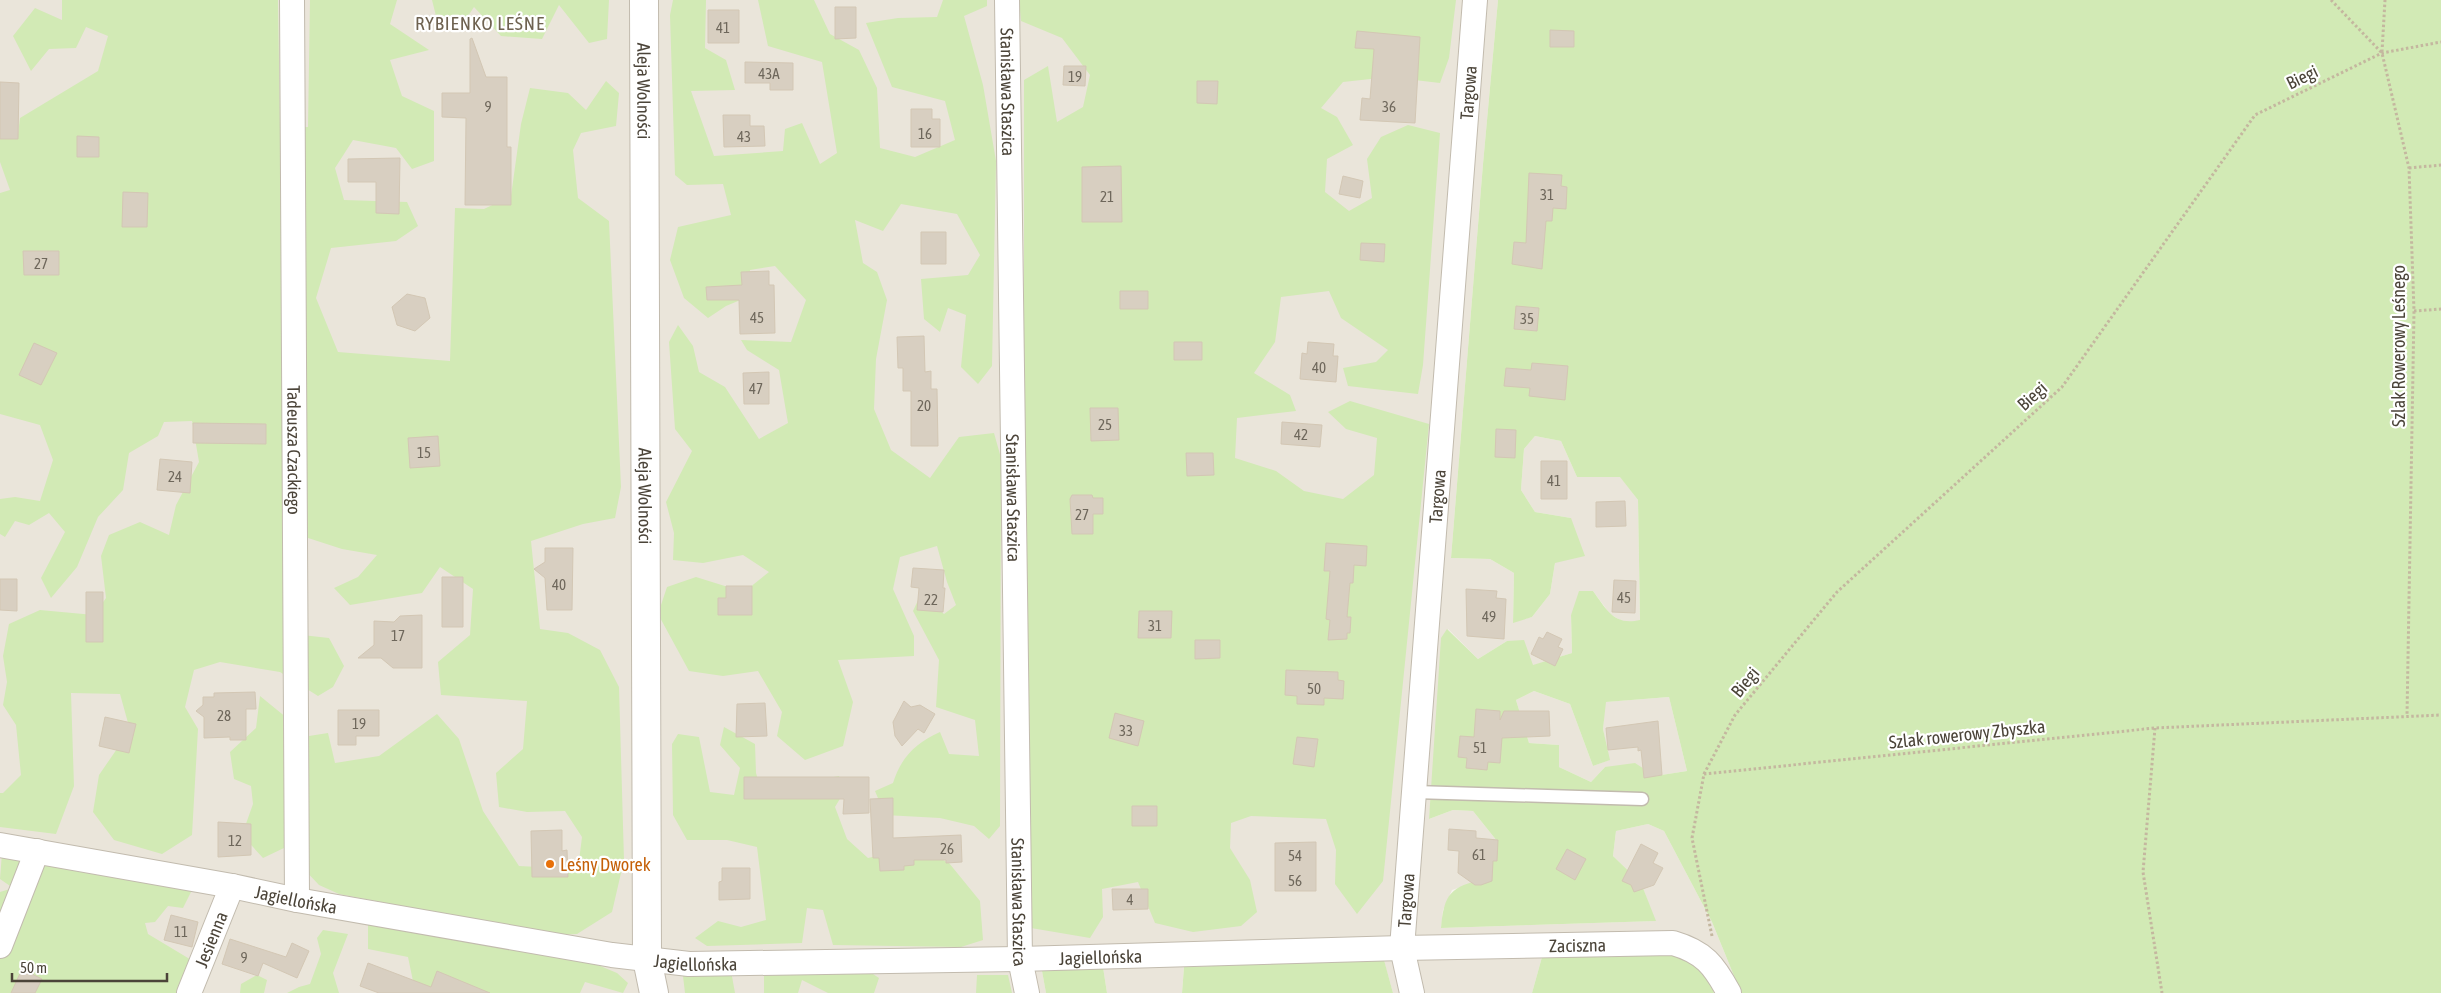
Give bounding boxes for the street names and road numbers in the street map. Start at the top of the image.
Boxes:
street label: Stanisława Staszica [997,28,1020,156]
street label: Aleja Wolności [634,43,655,139]
street label: Biegi [2283,60,2321,94]
street label: Targowa [1455,65,1480,121]
street label: Szlak Rowerowy Leśnego [2388,265,2409,427]
street label: Biegi [2013,377,2051,415]
street label: Tadeusza Czackiego [284,385,305,515]
street label: Stanisława Staszica [1002,434,1025,562]
street label: Aleja Wolności [635,448,656,544]
street label: Targowa [1424,468,1449,524]
street label: Biegi [1726,663,1764,701]
street label: Szlak rowerowy Zbyszka [1888,715,2046,753]
street label: Stanisława Staszica [1008,838,1032,968]
street label: Targowa [1393,872,1418,928]
street label: Jagiellońska [253,881,339,917]
street label: Jesienna [190,908,231,970]
street label: Zaciszna [1549,934,1606,956]
street label: Jagiellońska [1059,945,1143,968]
street label: Jagiellońska [653,949,738,975]

